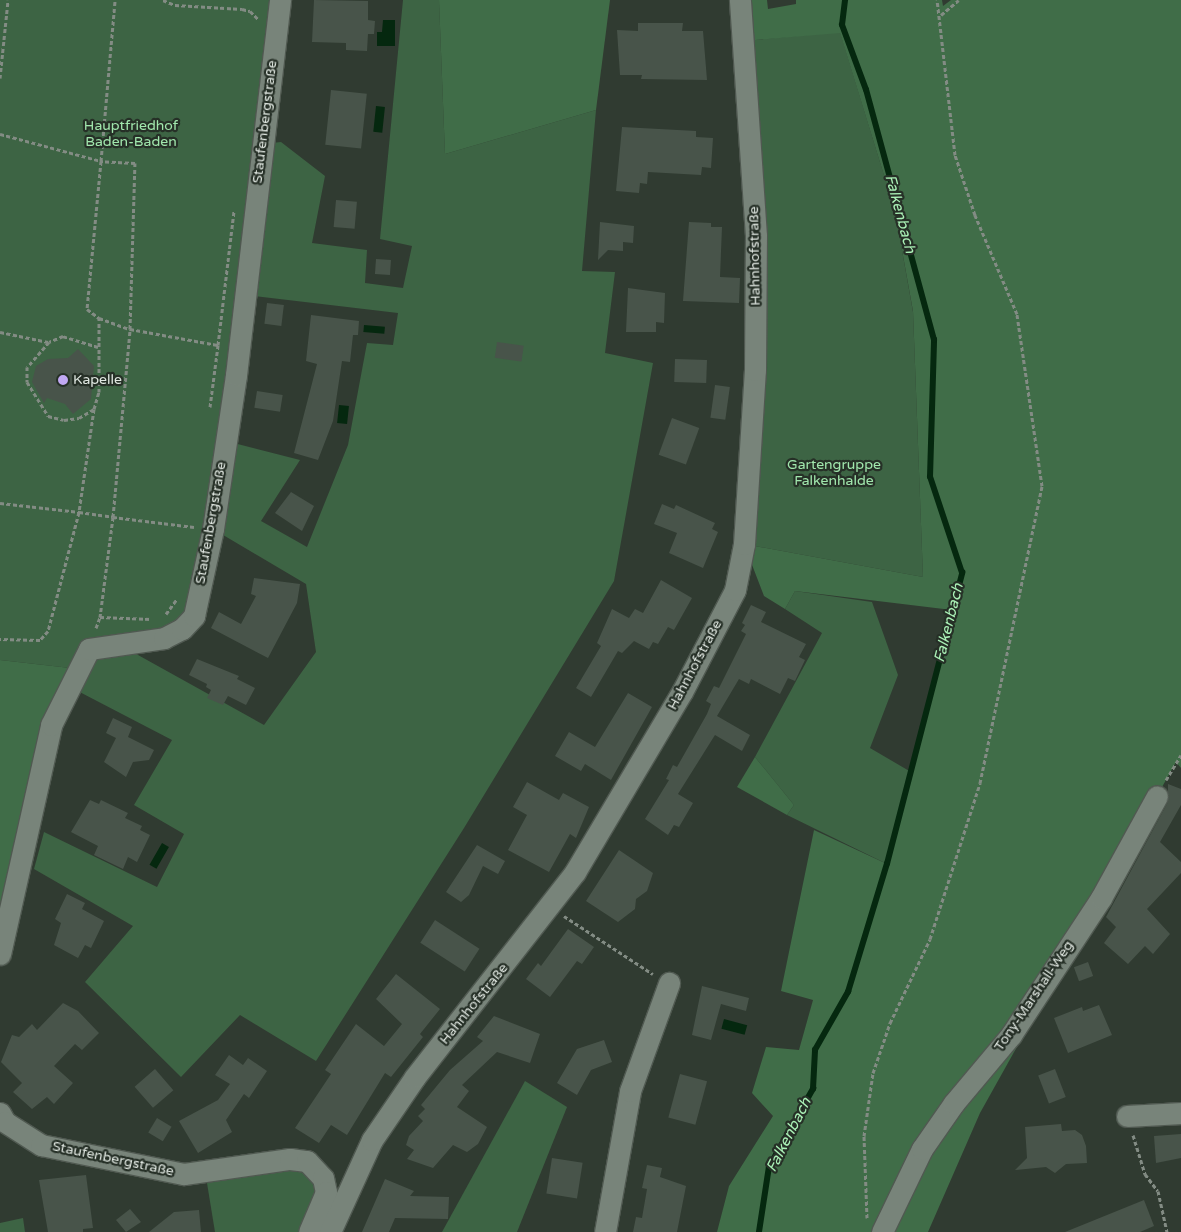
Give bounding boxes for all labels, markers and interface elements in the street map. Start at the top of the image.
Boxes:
street label: Staufenbergstraße [249,60,281,184]
park label: Hauptfriedhof Baden-Baden [84,118,178,150]
water label: Falkenbach [881,173,919,255]
street label: Hahnhofstraße [746,206,764,306]
place label: Kapelle [73,372,122,388]
marker: Kapelle [57,374,69,386]
park label: Gartengruppe Falkenhalde [787,457,881,490]
street label: Staufenbergstraße [192,461,230,585]
water label: Falkenbach [930,582,968,664]
street label: Hahnhofstraße [664,617,726,713]
street label: Tony-Marshall-Weg [991,938,1077,1054]
street label: Hahnhofstraße [436,960,512,1048]
water label: Falkenbach [763,1095,815,1175]
street label: Staufenbergstraße [51,1138,175,1180]

